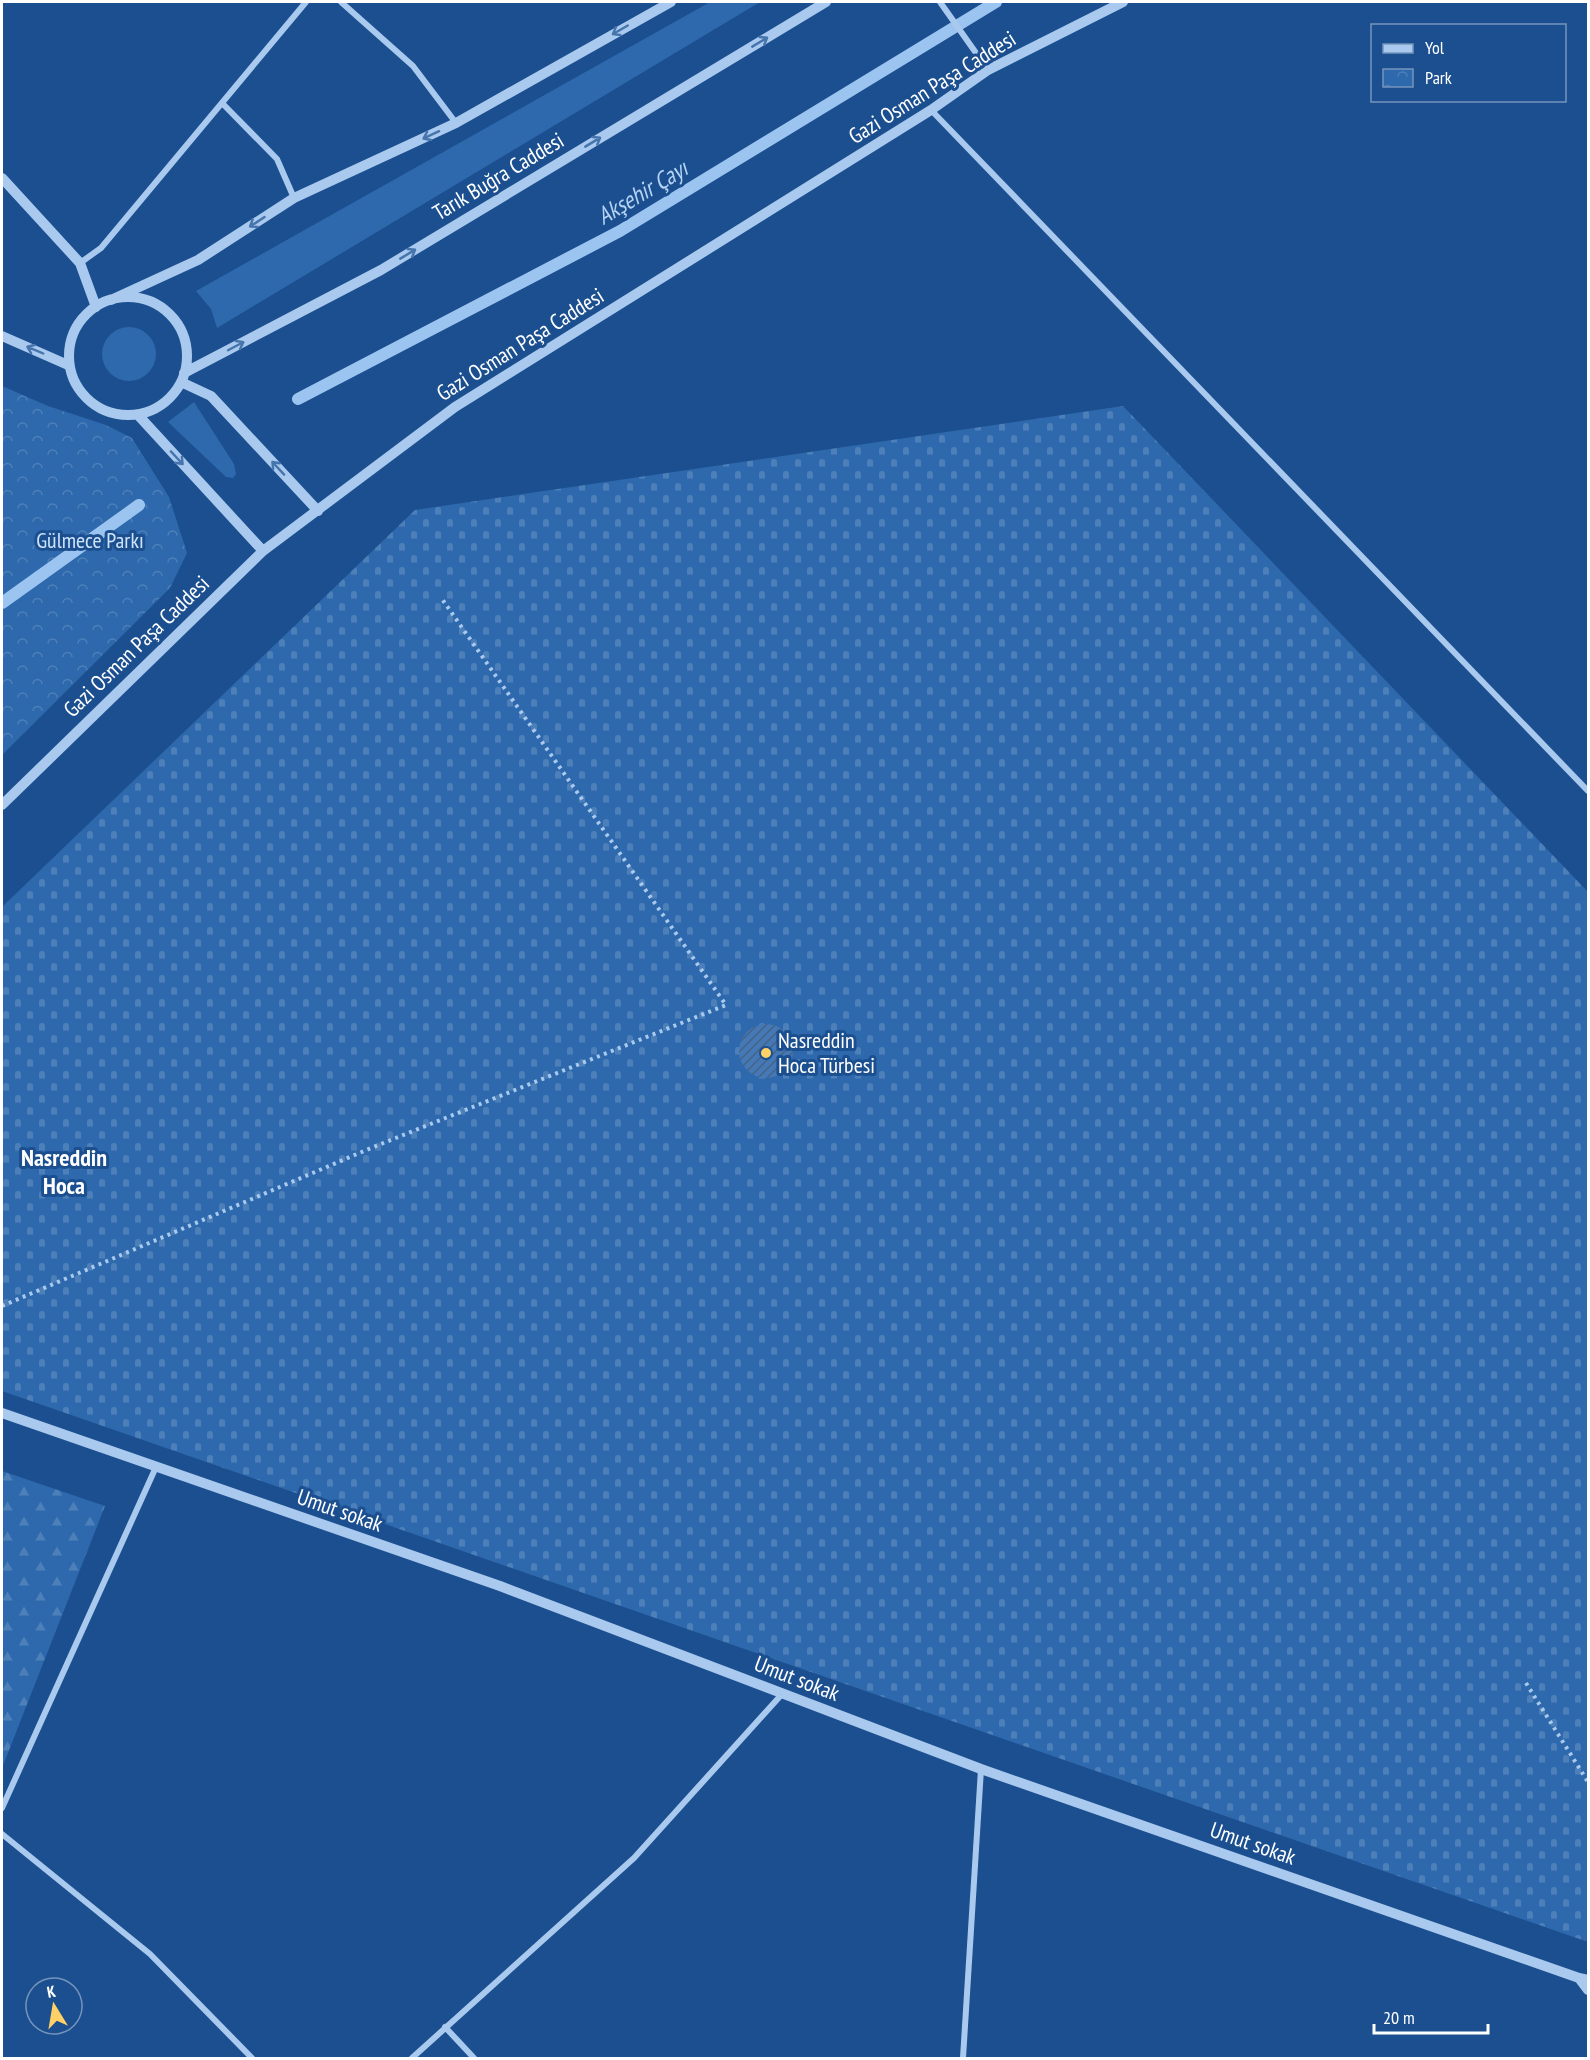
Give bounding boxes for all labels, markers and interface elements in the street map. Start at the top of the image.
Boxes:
street label: Gazi Osman Paşa Caddesi [843,24,1021,150]
legend [1371,24,1566,102]
one-way arrow [612,25,629,37]
one-way arrow [751,35,768,47]
text: Yol [1425,36,1445,59]
text: Park [1425,66,1452,89]
street label: Tarık Buğra Caddesi [427,126,569,226]
one-way arrow [422,130,440,141]
one-way arrow [584,136,601,148]
water label: Akşehir Çayı [591,152,695,231]
one-way arrow [249,217,266,229]
one-way arrow [399,247,416,259]
street label: Gazi Osman Paşa Caddesi [431,281,609,407]
one-way arrow [227,340,244,352]
one-way arrow [26,344,45,355]
one-way arrow [170,450,184,465]
one-way arrow [271,461,285,476]
park label: Gülmece Parkı [36,526,144,554]
street label: Gazi Osman Paşa Caddesi [57,569,215,723]
place label: Nasreddin Hoca Türbesi [778,1026,875,1079]
marker: Nasreddin Hoca Türbesi [759,1046,773,1060]
district label: Nasreddin Hoca [21,1142,107,1201]
street label: Umut sokak [293,1482,387,1538]
street label: Umut sokak [751,1649,844,1707]
street label: Umut sokak [1206,1815,1300,1871]
north arrow [24,1976,84,2036]
text: K [45,1981,58,2002]
scale bar [1374,1997,1488,2035]
text: 20 m [1383,2006,1415,2029]

